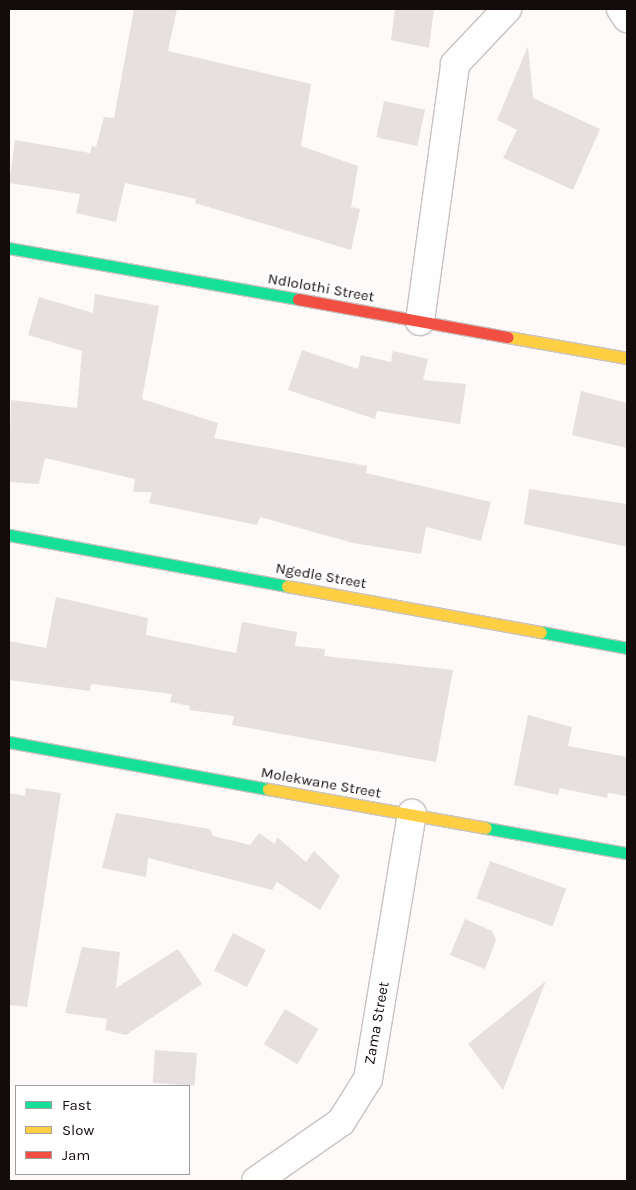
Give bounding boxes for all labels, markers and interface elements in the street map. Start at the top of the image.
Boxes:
street label: Ndlolothi Street [266,270,376,306]
street label: Ngedle Street [274,559,368,593]
street label: Molekwane Street [259,764,383,802]
street label: Zama Street [361,980,393,1066]
legend [15,1085,190,1175]
text: Fast [62,1096,91,1114]
text: Slow [62,1121,94,1139]
text: Jam [62,1146,90,1164]

